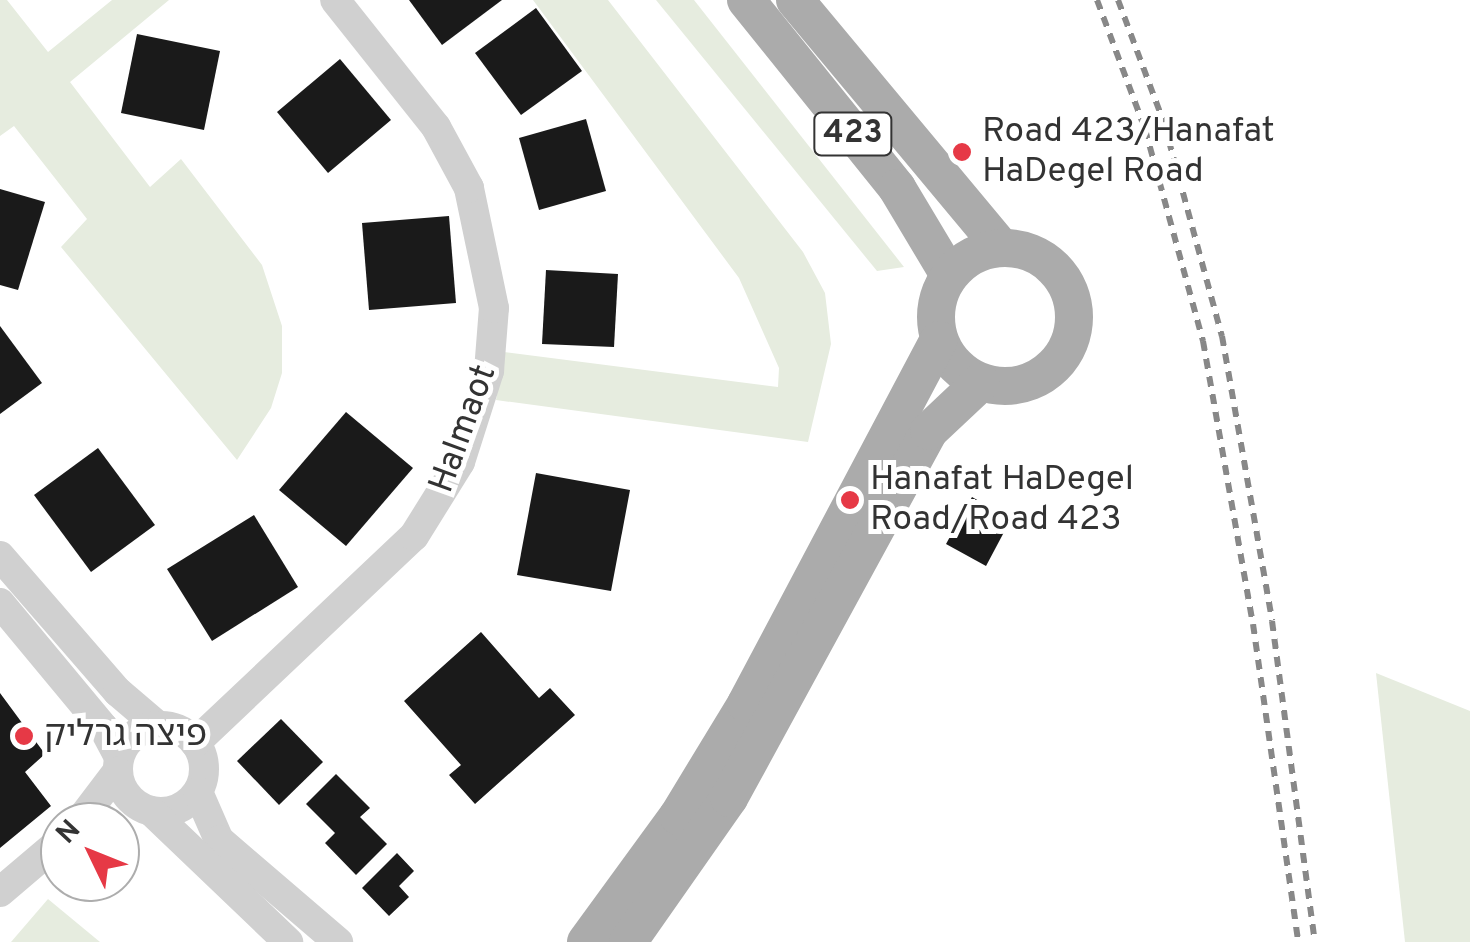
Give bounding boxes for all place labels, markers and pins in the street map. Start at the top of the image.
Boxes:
place label: Road 423/Hanafat HaDegel Road [982,111,1275,193]
marker: Road 423/Hanafat HaDegel Road [951,141,973,163]
place label: Hanafat HaDegel Road/Road 423 [870,459,1134,541]
marker: Hanafat HaDegel Road/Road 423 [839,489,861,511]
place label: פיצה גרליק [44,715,207,757]
marker: פיצה גרליק [13,725,35,747]

